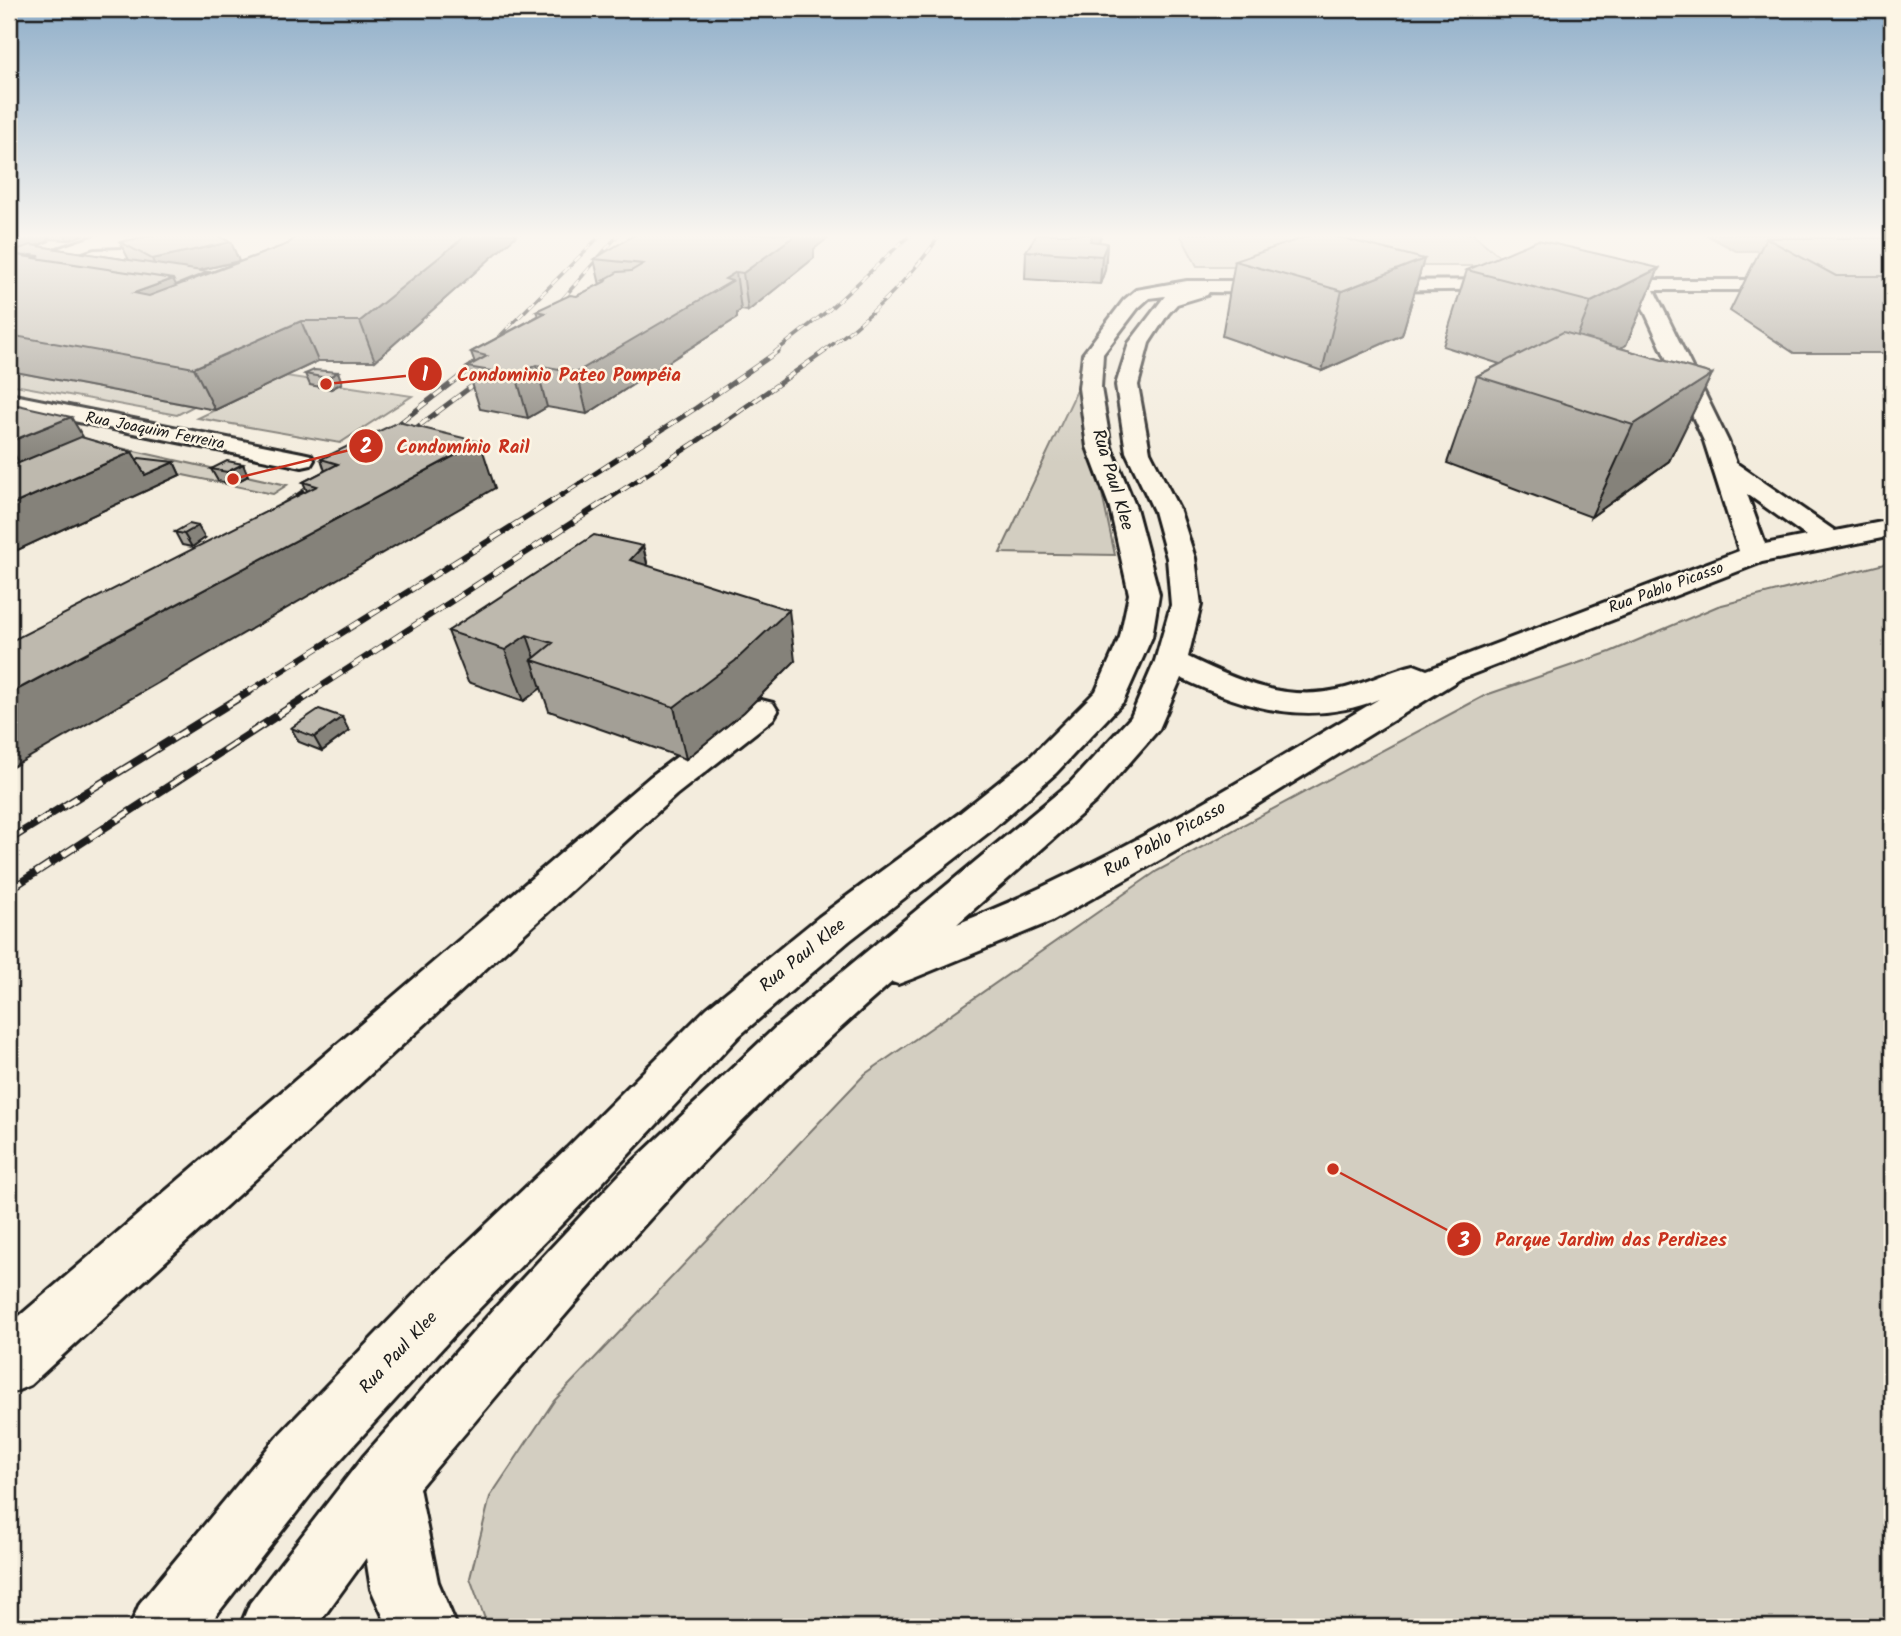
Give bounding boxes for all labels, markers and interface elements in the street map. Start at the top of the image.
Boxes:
callout: Condominio Pateo Pompéia [408,354,695,394]
text: 1 [422,359,429,392]
text: Condominio Pateo Pompéia [457,361,681,391]
street label: Rua Joaquim Ferreira [83,405,227,457]
callout: Condomínio Rail [348,426,544,466]
street label: Rua Paul Klee [1083,426,1141,534]
text: 2 [360,431,372,464]
text: Condomínio Rail [397,433,530,463]
street label: Rua Pablo Picasso [1605,556,1727,620]
street label: Rua Pablo Picasso [1098,794,1232,886]
street label: Rua Paul Klee [753,912,853,1000]
callout: Parque Jardim das Perdizes [1446,1219,1741,1259]
text: 3 [1457,1225,1470,1258]
text: Parque Jardim das Perdizes [1495,1226,1727,1256]
street label: Rua Paul Klee [353,1305,445,1401]

